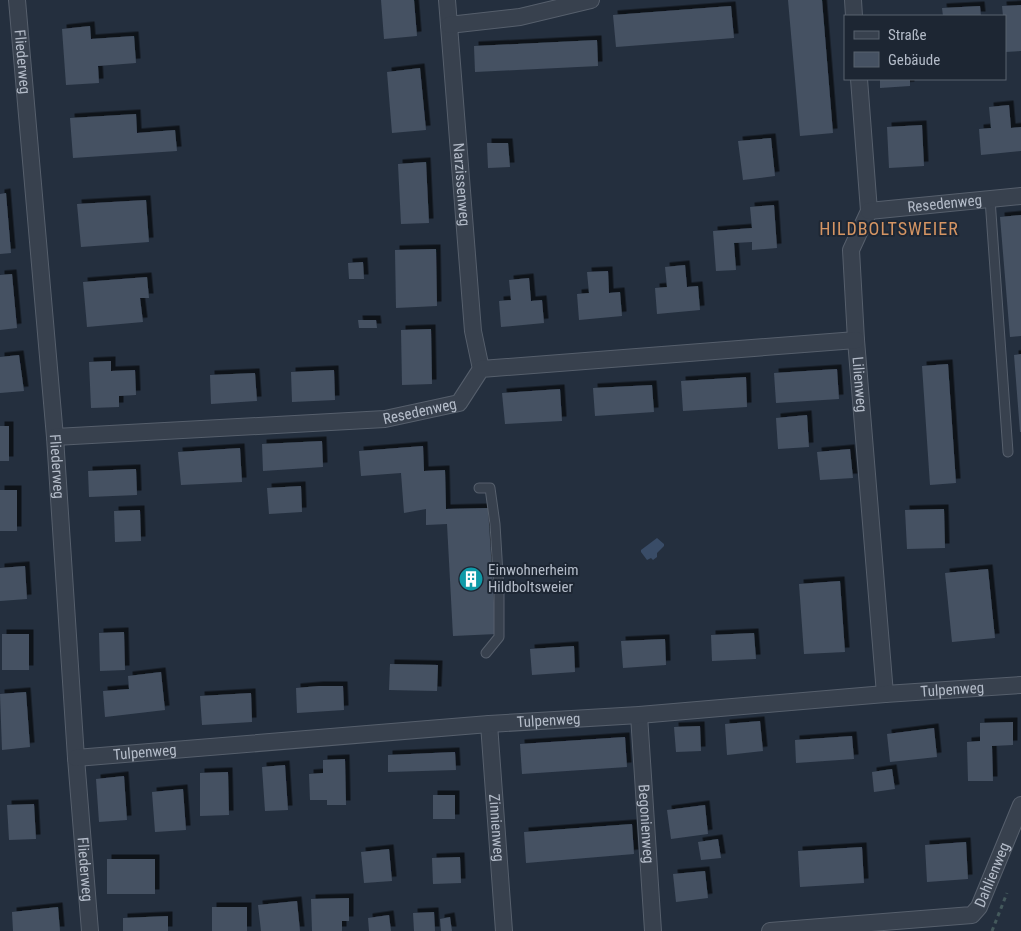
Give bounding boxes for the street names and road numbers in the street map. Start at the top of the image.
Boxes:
street label: Fliederweg [11,29,34,95]
street label: Narzissenweg [449,142,474,227]
street label: Resedenweg [907,191,983,216]
street label: Lilienweg [848,356,871,413]
street label: Resedenweg [381,395,458,428]
street label: Fliederweg [46,434,68,499]
street label: Tulpenweg [920,678,985,701]
street label: Tulpenweg [516,710,581,731]
street label: Tulpenweg [112,741,177,764]
street label: Begonienweg [635,784,658,864]
street label: Zinnienweg [485,793,508,862]
street label: Fliederweg [73,836,97,902]
street label: Dahlienweg [971,840,1014,910]

